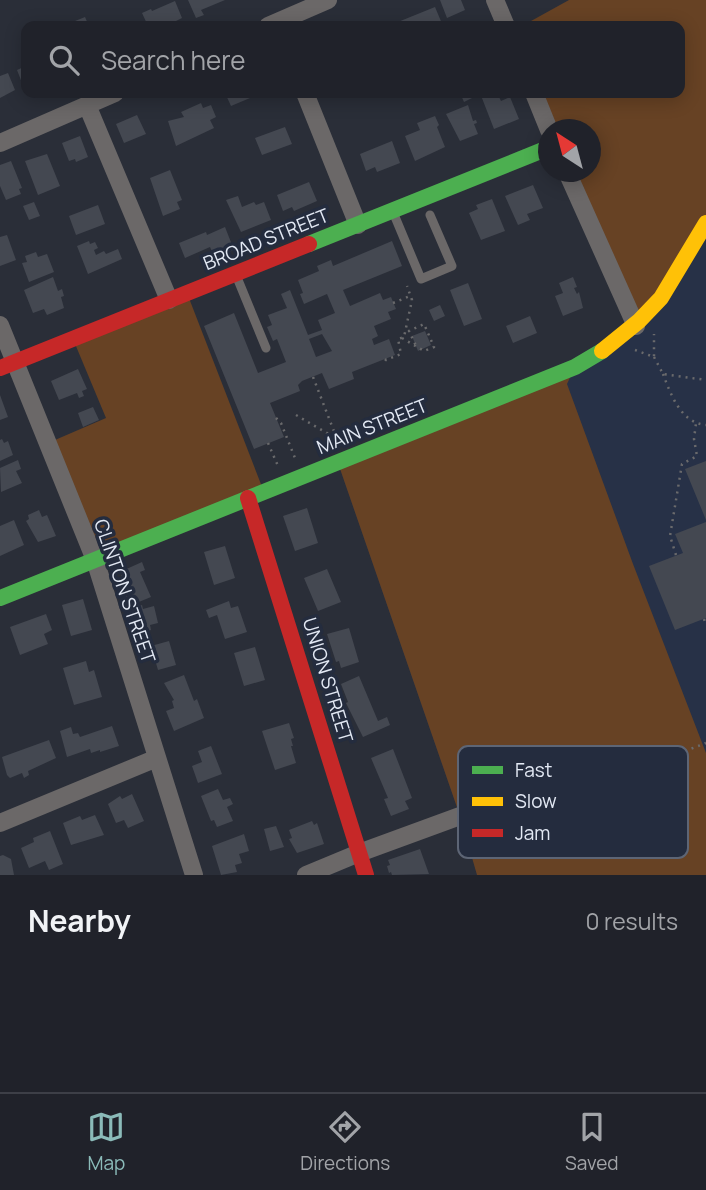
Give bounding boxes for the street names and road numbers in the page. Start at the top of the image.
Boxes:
street label: BROAD STREET [199,202,333,276]
street label: MAIN STREET [313,392,432,460]
street label: CLINTON STREET [88,516,162,667]
street label: UNION STREET [297,614,360,746]

